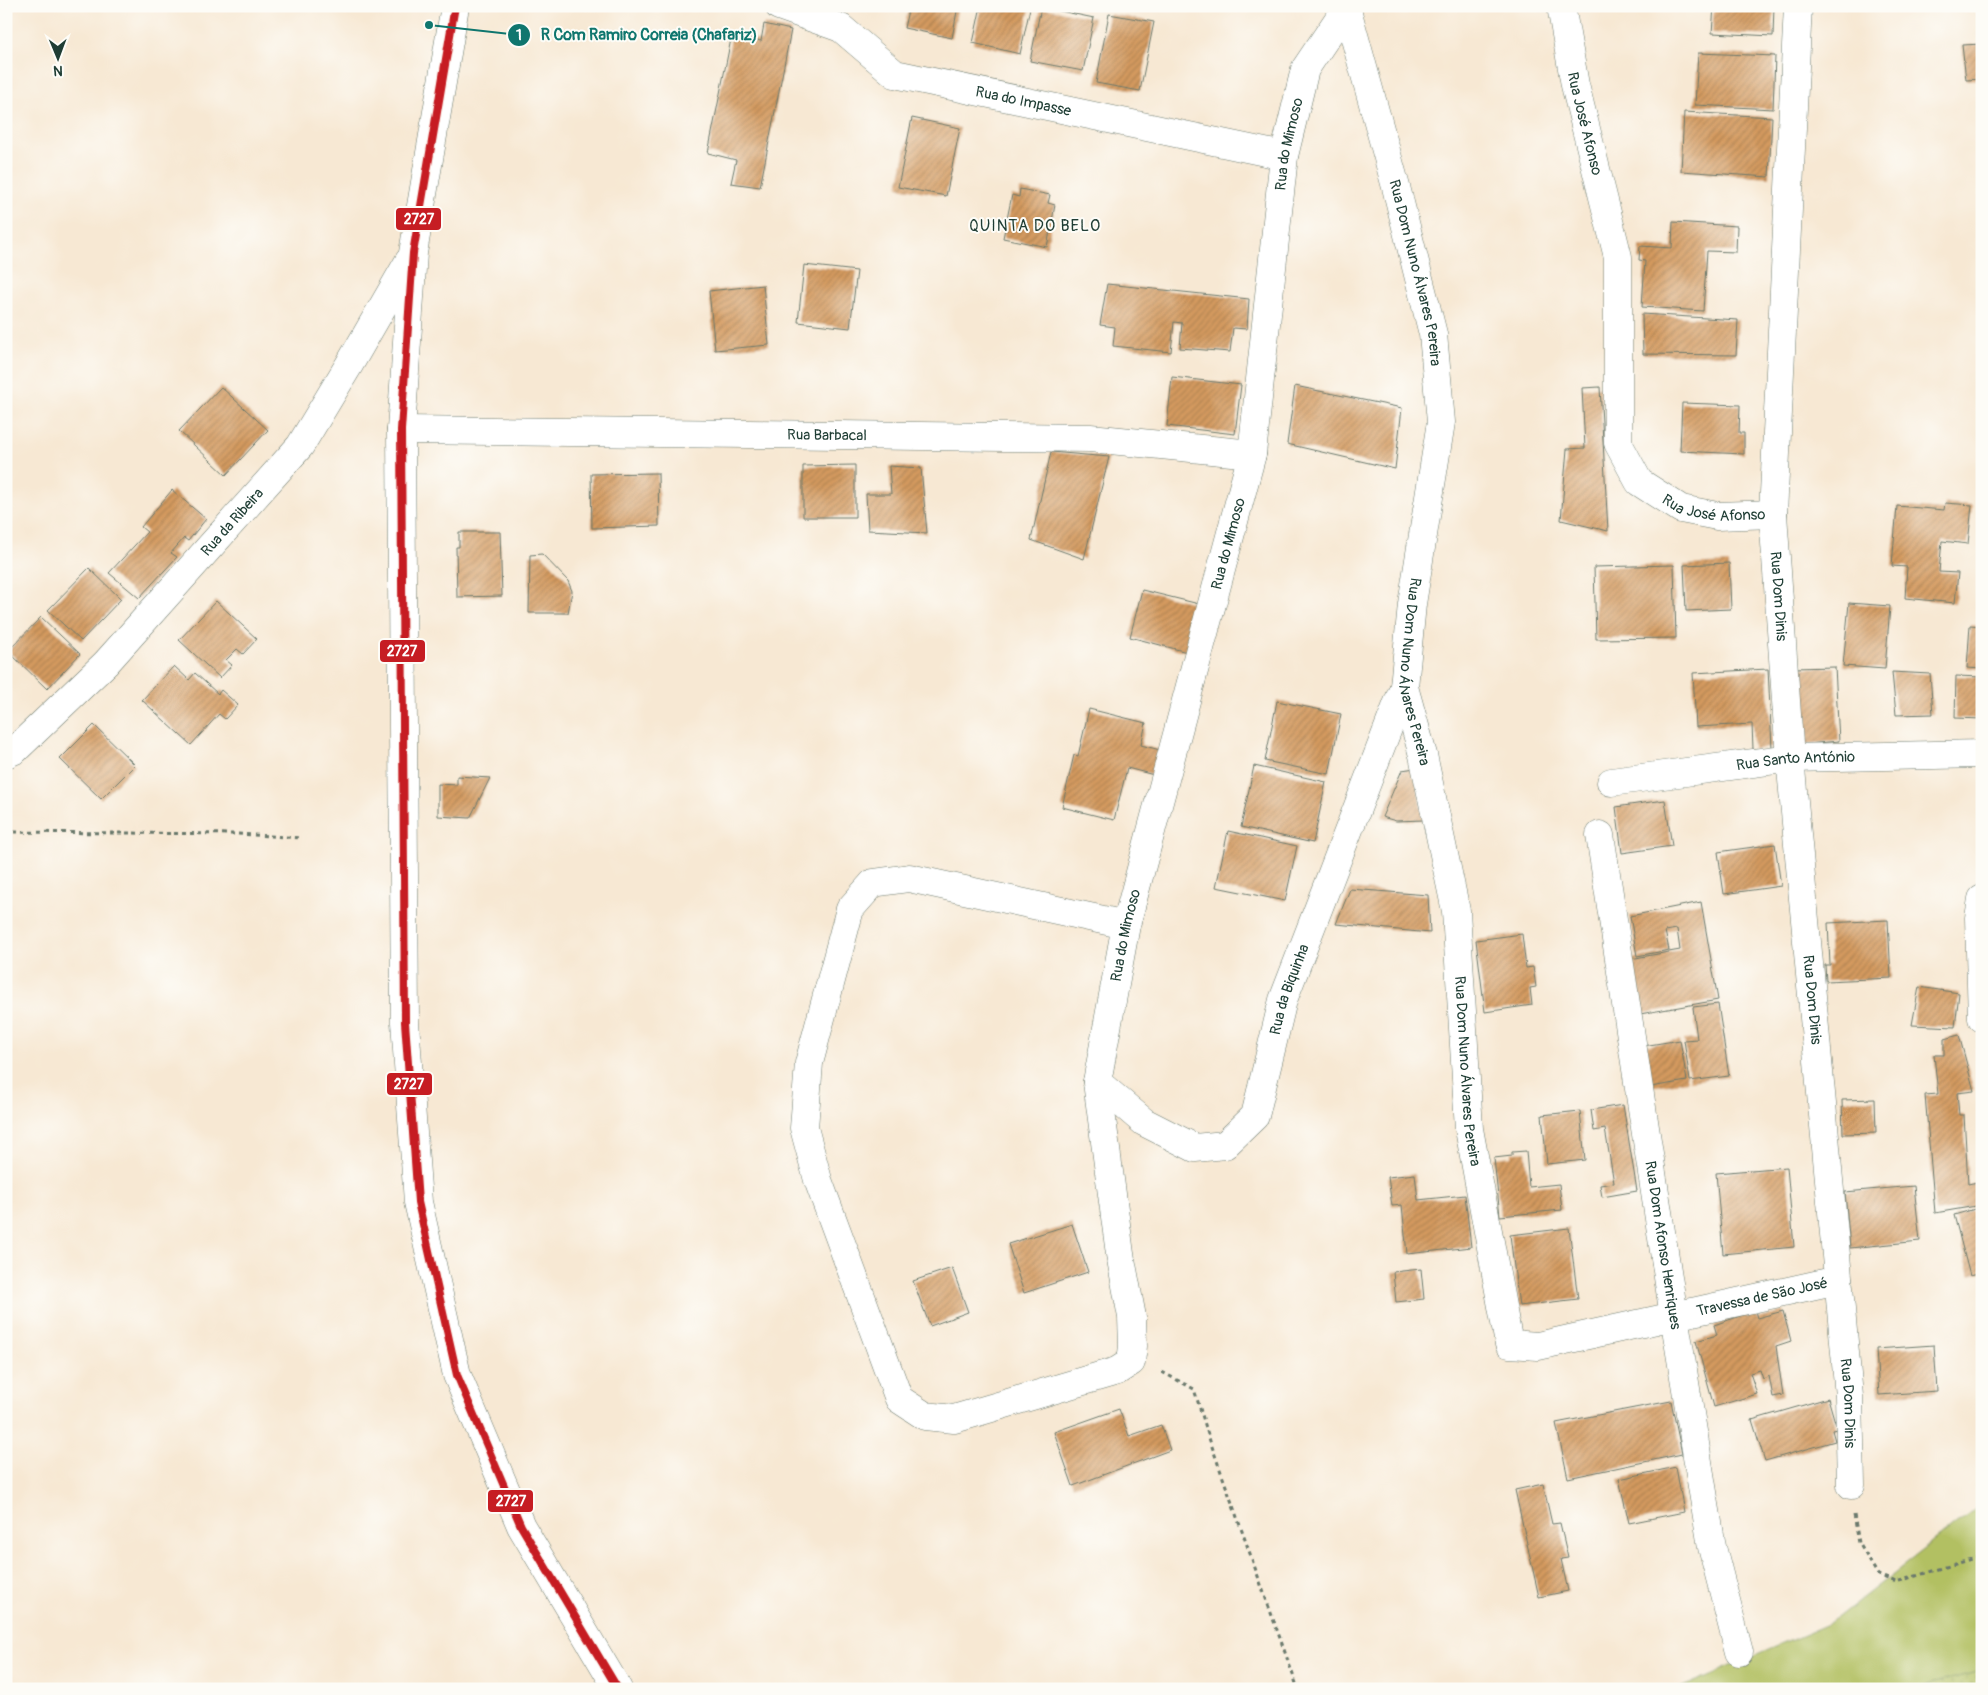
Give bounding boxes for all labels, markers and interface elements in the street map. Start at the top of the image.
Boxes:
callout: R Com Ramiro Correia (Chafariz) [506,19,768,50]
text: R Com Ramiro Correia (Chafariz) [541,25,757,45]
text: 1 [516,26,522,45]
north arrow [32,32,82,82]
text: N [53,62,63,79]
street label: Rua José Afonso [1563,71,1607,177]
street label: Rua do Impasse [974,82,1074,121]
street label: Rua do Mimoso [1271,96,1307,191]
street label: Rua Dom Nuno Álvares Pereira [1385,177,1445,367]
line badge: 2727 [395,207,442,231]
text: 2727 [404,211,435,228]
district label: QUINTA DO BELO [969,216,1101,236]
street label: Rua Barbacal [787,425,867,445]
street label: Rua da Ribeira [197,484,268,560]
street label: Rua José Afonso [1659,490,1766,526]
street label: Rua do Mimoso [1207,496,1249,592]
street label: Rua Dom Dinis [1766,551,1791,642]
street label: Rua Dom Nuno Álvares Pereira [1394,576,1434,767]
line badge: 2727 [379,639,426,663]
text: 2727 [387,643,418,660]
street label: Rua Santo António [1735,747,1855,775]
street label: Rua do Mimoso [1106,887,1145,983]
street label: Rua da Biquinha [1265,941,1313,1037]
street label: Rua Dom Dinis [1799,954,1826,1046]
street label: Rua Dom Nuno Álvares Pereira [1450,975,1485,1168]
line badge: 2727 [386,1072,433,1096]
text: 2727 [394,1076,425,1093]
street label: Rua Dom Afonso Henriques [1641,1159,1686,1331]
street label: Travessa de São José [1695,1273,1830,1320]
street label: Rua Dom Dinis [1836,1357,1860,1449]
line badge: 2727 [487,1489,534,1513]
text: 2727 [496,1493,527,1510]

